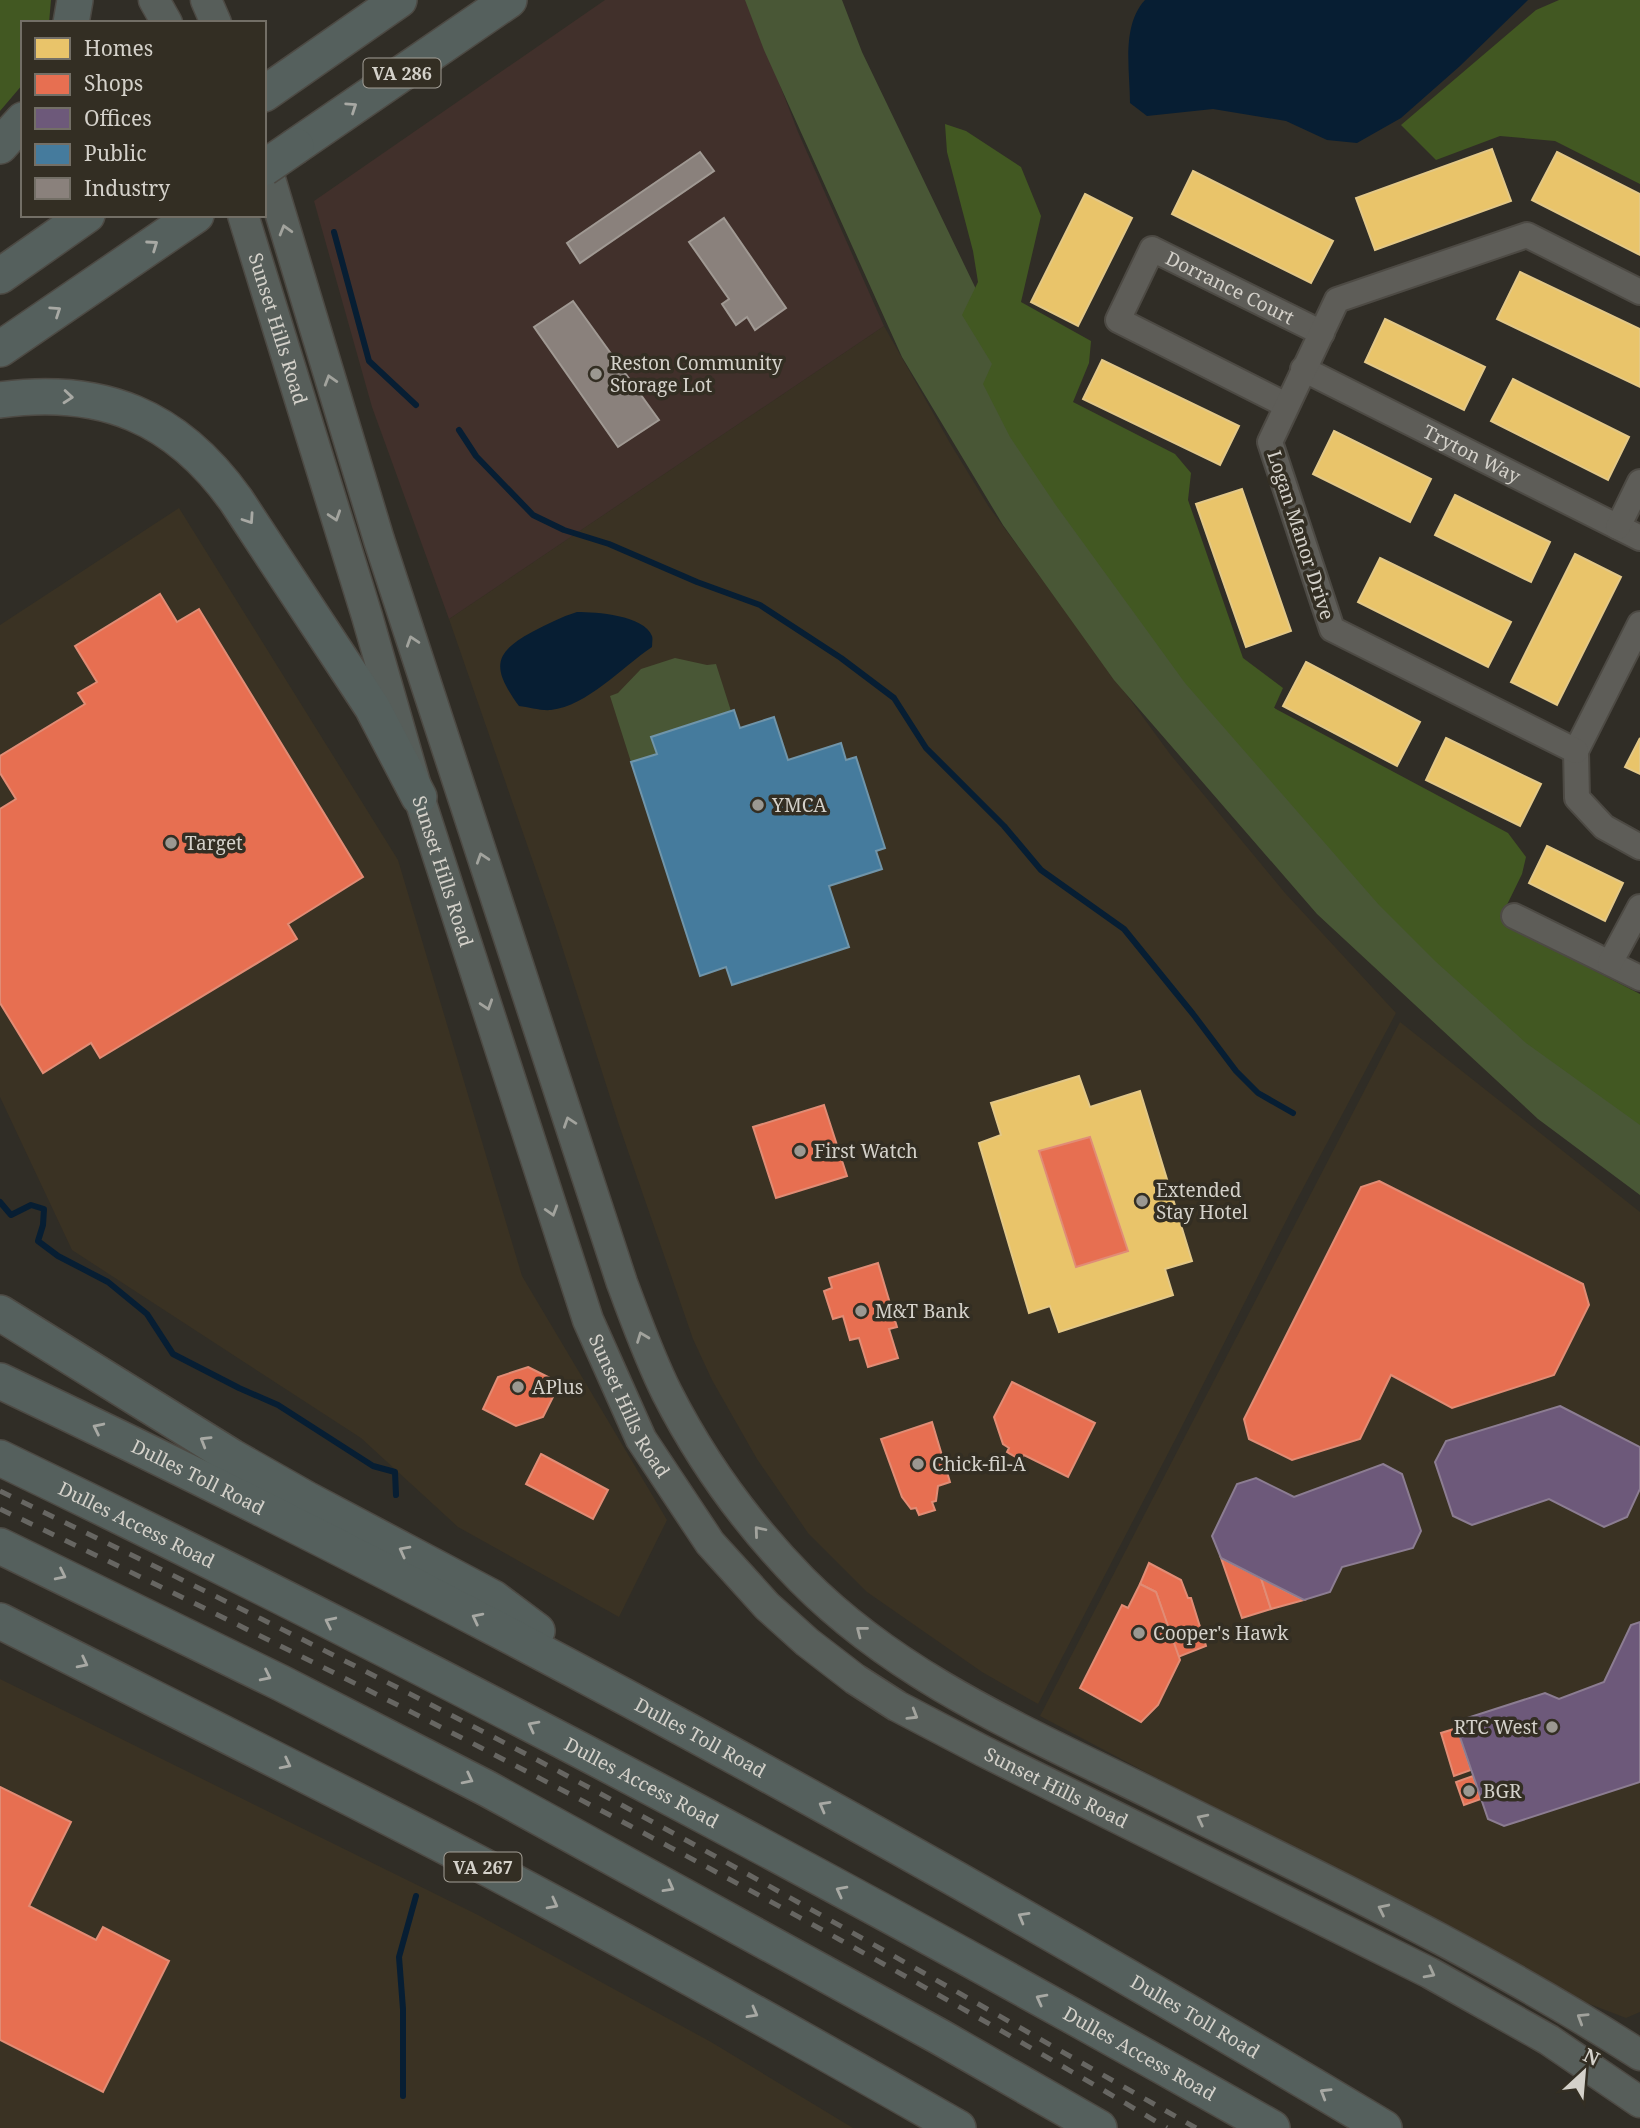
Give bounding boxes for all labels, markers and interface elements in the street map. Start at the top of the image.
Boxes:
legend [21,21,266,217]
text: Homes [84,34,153,62]
road number: VA 286 [364,58,440,88]
text: Shops [84,69,143,97]
one-way arrow [344,103,357,115]
text: Offices [84,104,152,132]
text: Public [84,139,146,167]
text: Industry [84,174,170,202]
one-way arrow [279,224,294,236]
one-way arrow [145,241,158,253]
street label: Dorrance Court [1161,245,1299,330]
street label: Sunset Hills Road [242,250,314,408]
one-way arrow [48,307,61,320]
place label: Reston Community Storage Lot [610,350,783,398]
marker: Reston Community Storage Lot [588,366,604,382]
one-way arrow [324,374,339,386]
one-way arrow [63,389,74,404]
street label: Tryton Way [1419,418,1525,489]
street label: Logan Manor Drive [1261,447,1341,623]
one-way arrow [326,509,341,521]
one-way arrow [240,511,253,524]
one-way arrow [406,636,420,648]
street label: Sunset Hills Road [406,792,480,950]
place label: YMCA [771,792,827,818]
marker: YMCA [750,797,766,813]
place label: Target [185,830,243,856]
marker: Target [163,835,179,851]
one-way arrow [476,852,491,864]
one-way arrow [479,998,493,1011]
one-way arrow [563,1116,577,1129]
place label: First Watch [814,1138,918,1164]
marker: First Watch [792,1143,808,1159]
place label: Extended Stay Hotel [1156,1177,1248,1225]
marker: Extended Stay Hotel [1134,1193,1150,1209]
one-way arrow [544,1204,559,1216]
place label: M&T Bank [875,1298,970,1324]
marker: M&T Bank [853,1303,869,1319]
street label: Sunset Hills Road [583,1330,676,1483]
one-way arrow [637,1332,651,1344]
place label: APlus [532,1374,583,1400]
marker: APlus [510,1379,526,1395]
one-way arrow [93,1423,105,1437]
street label: Dulles Toll Road [127,1433,269,1521]
one-way arrow [199,1436,212,1449]
place label: Chick-fil-A [932,1451,1027,1477]
marker: Chick-fil-A [910,1456,926,1472]
street label: Dulles Access Road [54,1475,219,1574]
one-way arrow [755,1527,767,1540]
one-way arrow [399,1546,411,1559]
one-way arrow [54,1567,67,1581]
one-way arrow [472,1613,484,1627]
one-way arrow [325,1617,337,1631]
place label: Cooper's Hawk [1153,1620,1289,1646]
marker: Cooper's Hawk [1131,1625,1147,1641]
one-way arrow [856,1627,869,1640]
one-way arrow [76,1654,88,1668]
one-way arrow [259,1667,271,1681]
street label: Dulles Toll Road [630,1691,771,1784]
one-way arrow [906,1707,919,1720]
place label: RTC West [1454,1714,1538,1740]
marker: RTC West [1544,1719,1560,1735]
one-way arrow [527,1721,540,1734]
street label: Dulles Access Road [560,1731,724,1834]
street label: Sunset Hills Road [980,1741,1133,1834]
one-way arrow [279,1756,291,1770]
one-way arrow [461,1771,473,1784]
place label: BGR [1483,1778,1522,1804]
marker: BGR [1461,1783,1477,1799]
one-way arrow [819,1801,831,1814]
one-way arrow [1197,1814,1209,1828]
road number: VA 267 [444,1853,522,1882]
one-way arrow [661,1879,674,1892]
one-way arrow [836,1886,849,1899]
one-way arrow [546,1896,558,1909]
one-way arrow [1378,1904,1390,1918]
one-way arrow [1017,1913,1030,1926]
one-way arrow [1423,1965,1435,1979]
street label: Dulles Toll Road [1126,1969,1265,2065]
one-way arrow [1036,1994,1049,2007]
street label: Dulles Access Road [1059,2000,1221,2107]
one-way arrow [745,2005,758,2018]
one-way arrow [1577,2014,1590,2027]
north arrow [1549,2037,1619,2107]
text: N [1579,2042,1604,2072]
one-way arrow [1320,2088,1333,2101]

